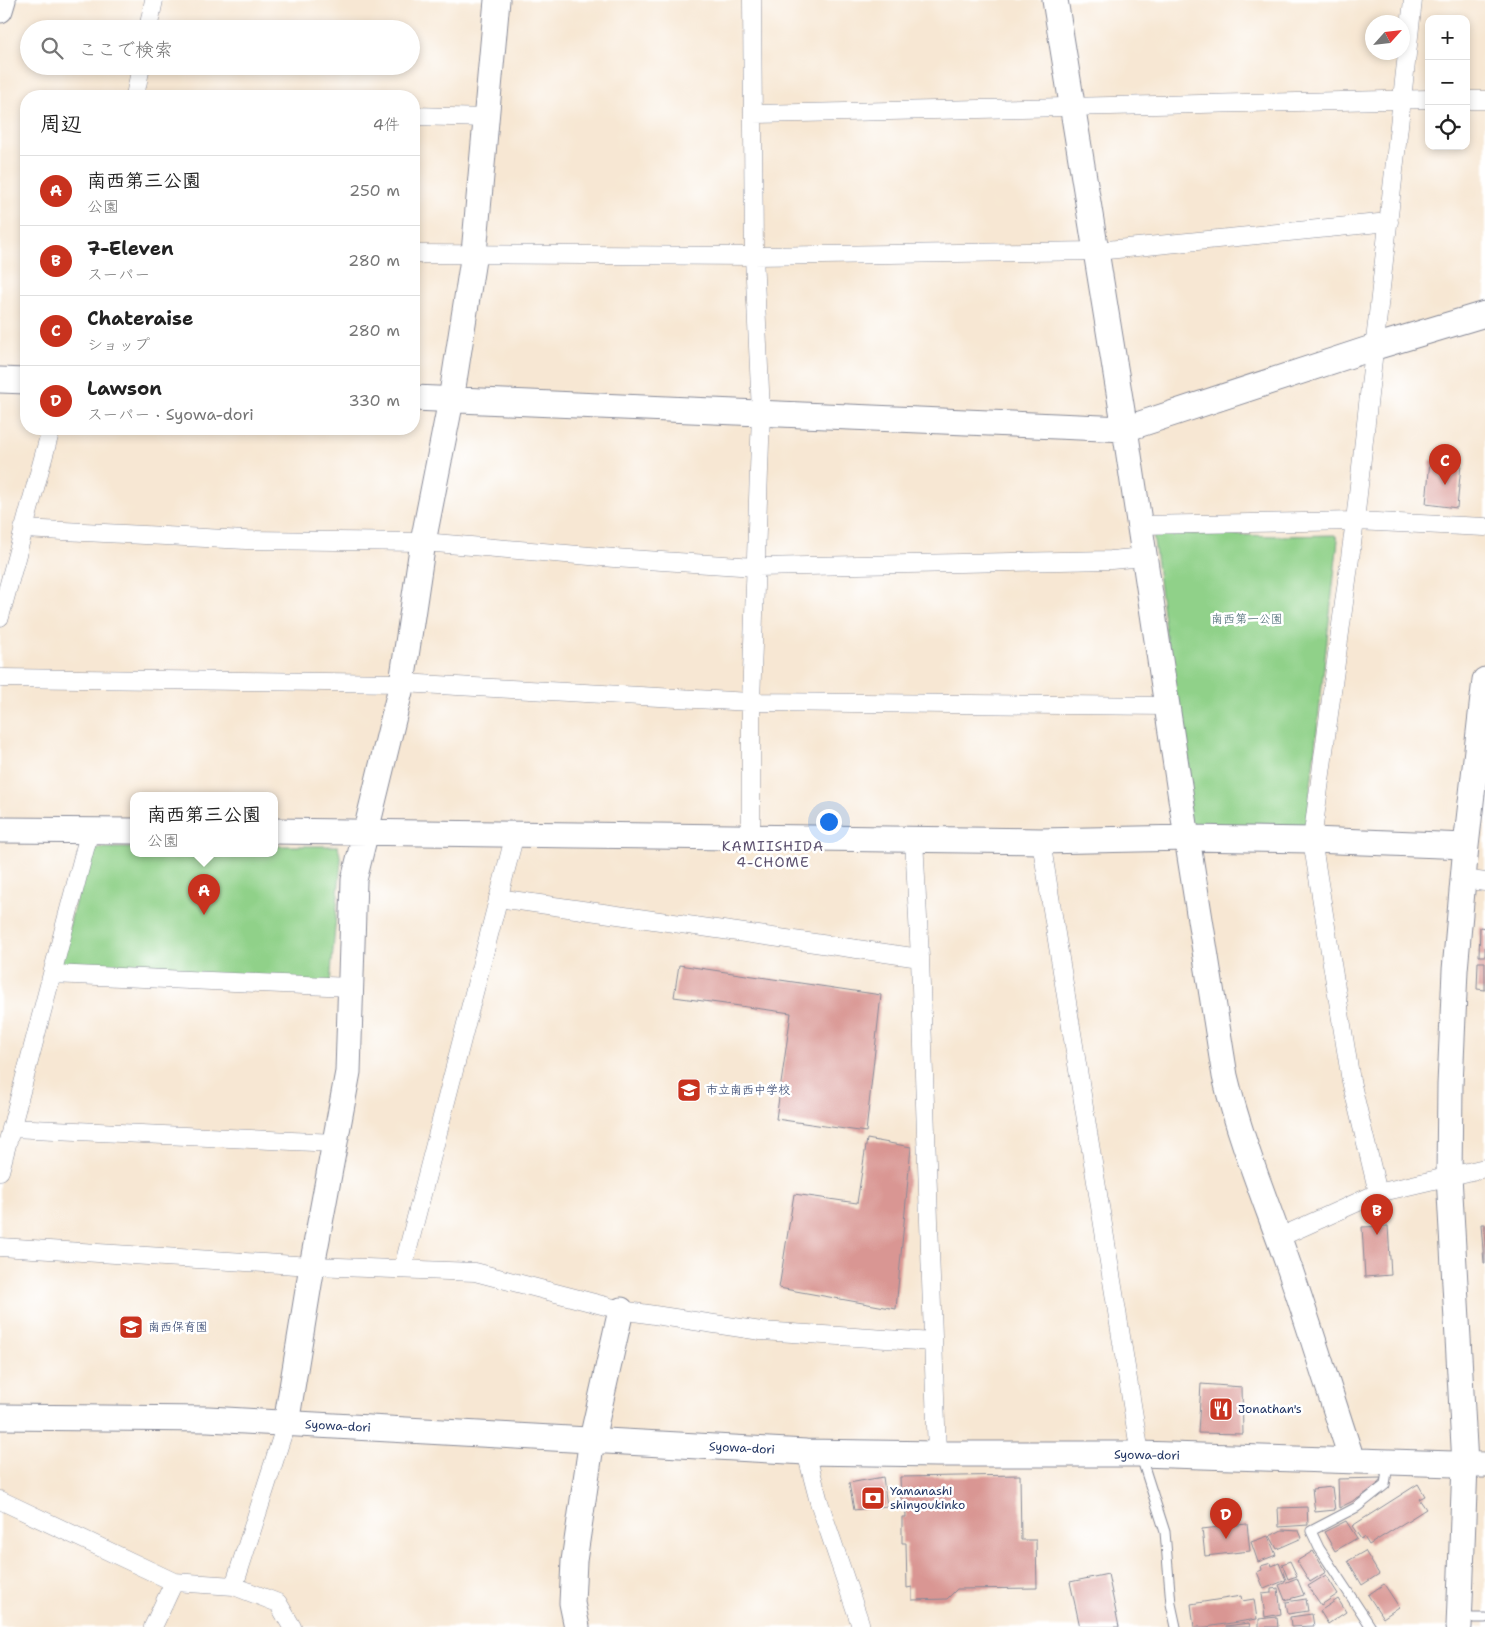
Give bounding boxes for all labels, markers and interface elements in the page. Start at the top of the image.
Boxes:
north arrow [1365,15,1410,60]
map controls [1425,15,1470,150]
button: + [1425,15,1470,60]
search box [20,20,420,75]
icon: search [38,34,66,62]
text: ここで検索 [78,37,173,62]
button: − [1425,60,1470,105]
button: locate [1425,105,1470,150]
text: 周辺 [40,110,82,138]
text: 4件 [373,114,400,135]
text: 南西第三公園 [87,168,201,193]
text: A [50,180,62,201]
text: 250 m [349,180,400,201]
text: 公園 [87,196,119,217]
text: 7-Eleven [87,236,174,261]
text: B [51,250,61,271]
text: 280 m [348,250,400,271]
text: スーパー [87,264,150,285]
text: Chateraise [87,306,193,331]
text: C [51,320,61,341]
text: 280 m [348,320,400,341]
text: ショップ [87,334,150,355]
text: Lawson [87,376,162,401]
text: D [50,390,62,411]
text: 330 m [348,390,400,411]
text: スーパー · Syowa-dori [87,404,254,425]
pin: C [1429,444,1461,485]
park label: 南西第一公園 [1211,611,1283,627]
popup [130,792,278,857]
text: 南西第三公園 [147,802,261,827]
your location [816,809,842,835]
text: 公園 [147,830,179,851]
district label: KAMIISHIDA 4-CHOME [722,837,824,871]
pin: A [188,874,220,915]
school or university icon: 市立南西中学校 [676,1077,702,1103]
place label: 市立南西中学校 [706,1082,790,1098]
pin: B [1361,1194,1393,1235]
school or university icon: 南西保育園 [118,1314,144,1340]
place label: 南西保育園 [148,1319,208,1335]
restaurant icon: Jonathan's [1208,1396,1234,1422]
place label: Jonathan's [1238,1401,1302,1417]
street label: Syowa-dori [305,1416,371,1436]
street label: Syowa-dori [709,1438,775,1458]
street label: Syowa-dori [1114,1446,1180,1464]
place label: Yamanashi shinyoukinko [890,1483,965,1513]
bank icon: Yamanashi shinyoukinko [860,1485,886,1511]
pin: D [1210,1498,1242,1539]

